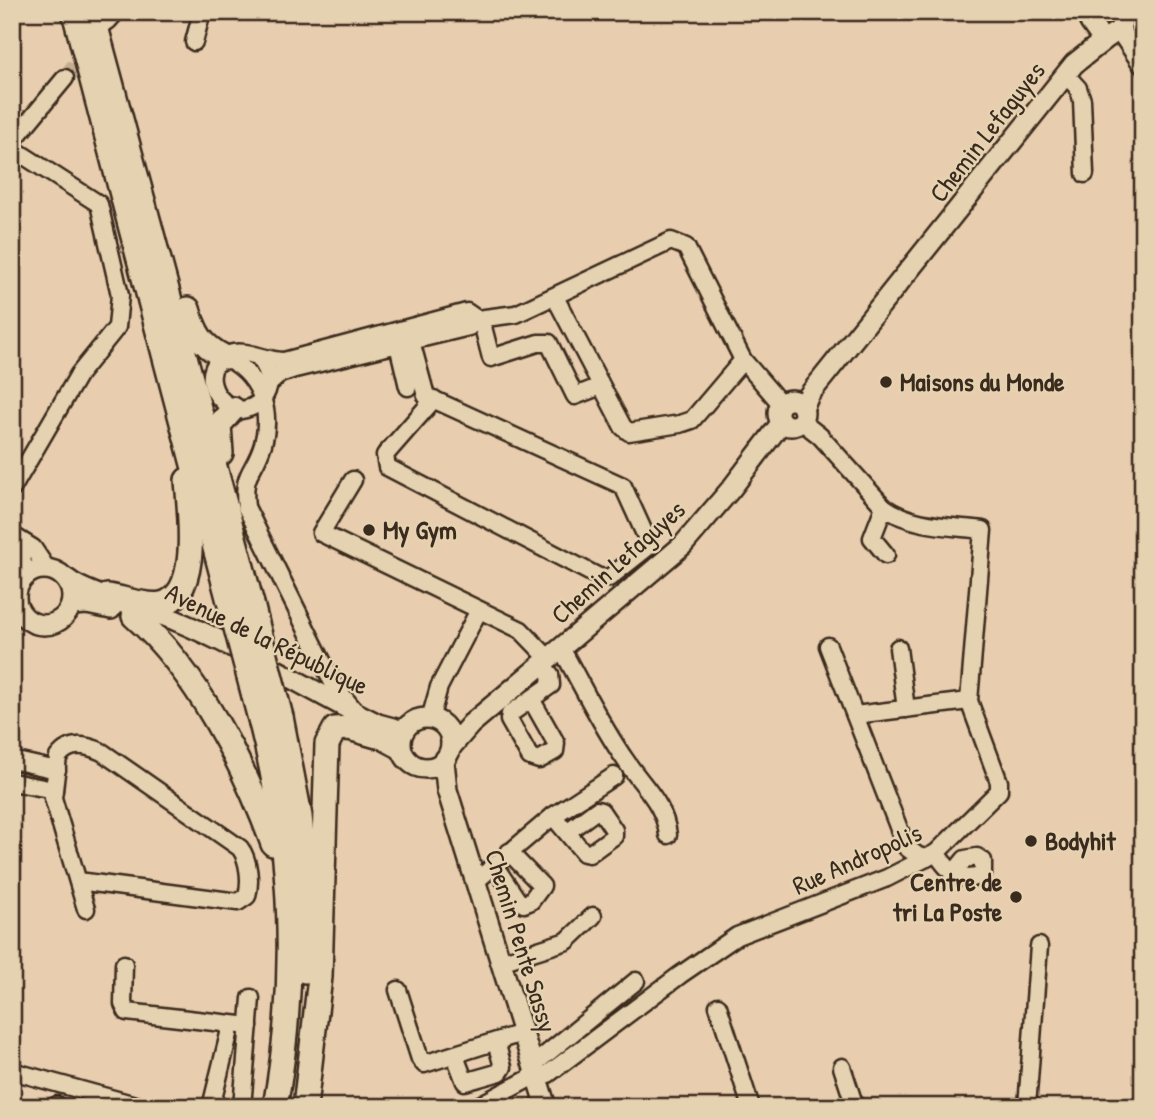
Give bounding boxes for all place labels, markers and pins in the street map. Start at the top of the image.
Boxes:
place label: Maisons du Monde [900,364,1065,399]
marker: Maisons du Monde [878,374,894,390]
place label: My Gym [383,512,457,548]
marker: My Gym [361,522,377,538]
place label: Bodyhit [1045,823,1117,859]
marker: Bodyhit [1023,833,1039,849]
place label: Centre de tri La Poste [892,864,1003,929]
marker: Centre de tri La Poste [1008,889,1024,905]

